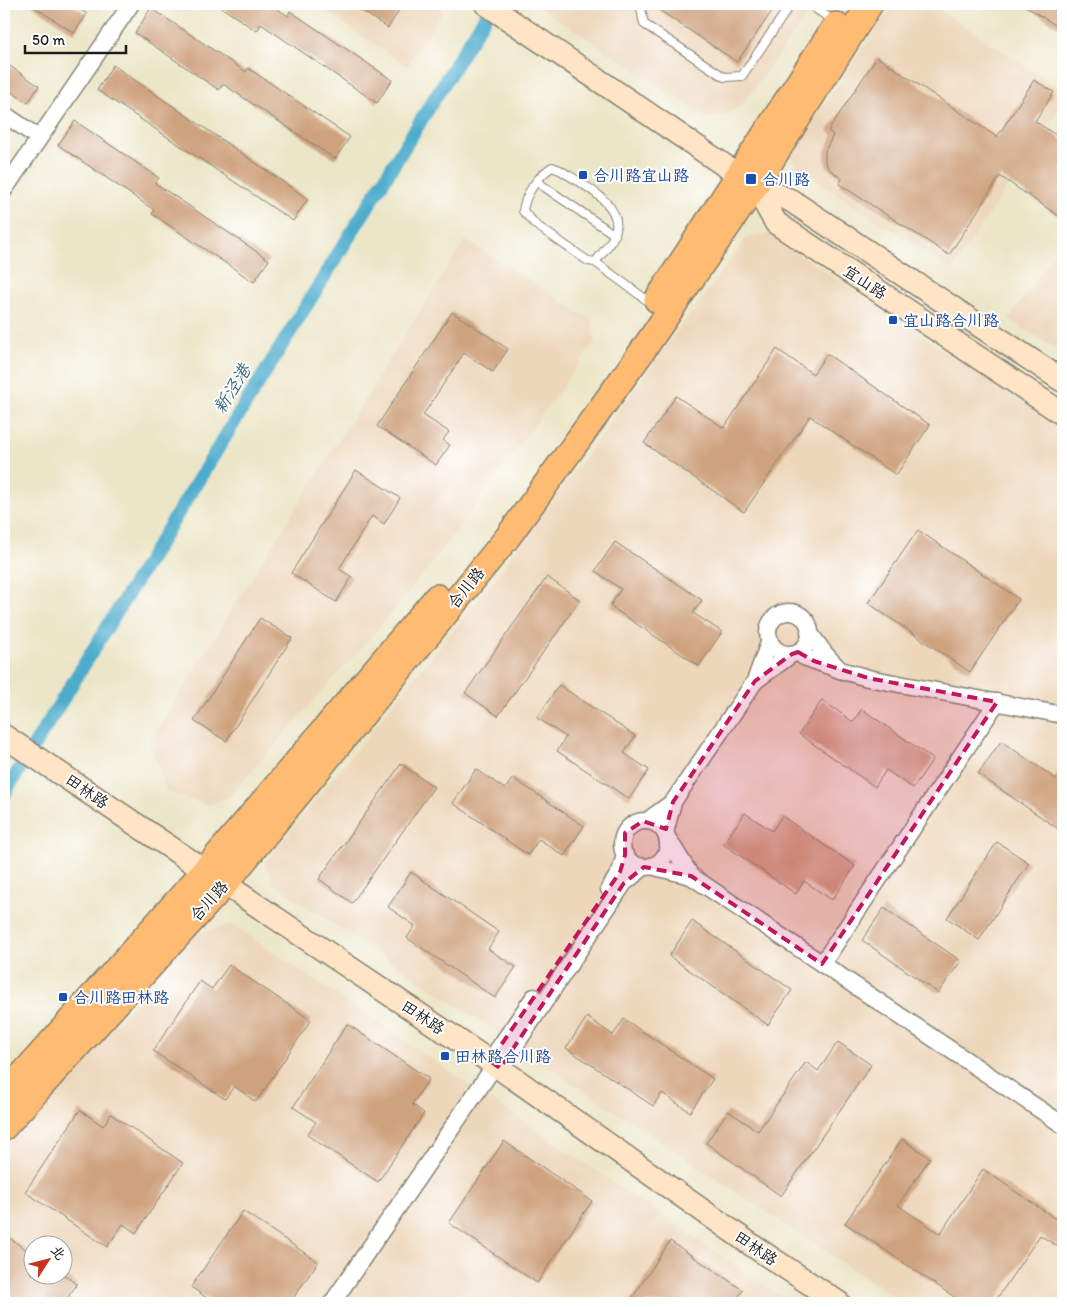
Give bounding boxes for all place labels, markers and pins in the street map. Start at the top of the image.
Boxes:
place label: 合川路宜山路 [593,166,689,185]
marker: 合川路宜山路 [577,169,589,181]
place label: 合川路 [762,170,810,189]
marker: 合川路 [744,172,758,186]
place label: 宜山路合川路 [903,311,999,330]
marker: 宜山路合川路 [887,314,899,326]
place label: 合川路田林路 [73,988,169,1007]
marker: 合川路田林路 [57,991,69,1003]
place label: 田林路合川路 [455,1047,551,1066]
marker: 田林路合川路 [439,1050,451,1062]

